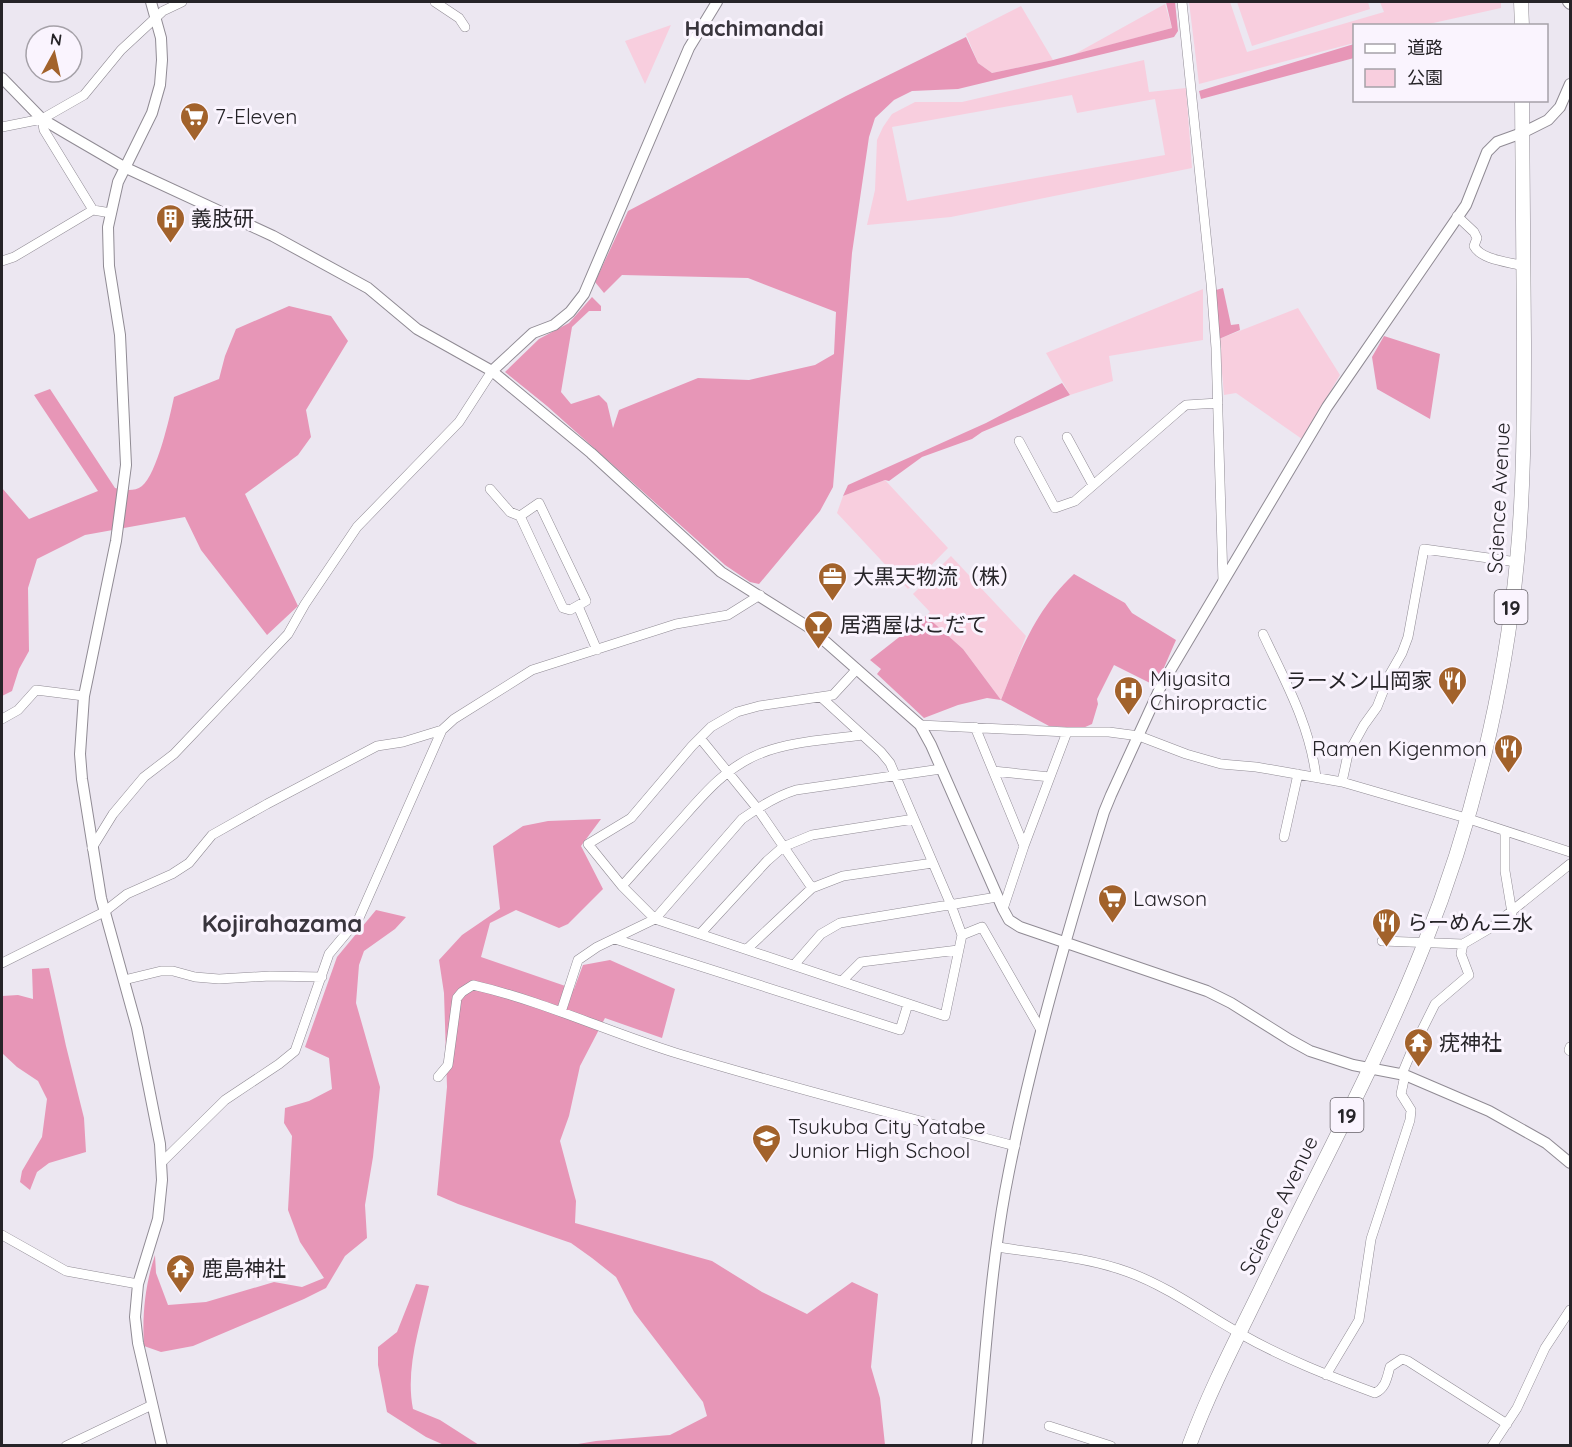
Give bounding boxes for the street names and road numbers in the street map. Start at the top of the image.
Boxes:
street label: Science Avenue [1481,422,1515,574]
road number: 19 [1494,590,1528,624]
road number: 19 [1330,1098,1364,1132]
street label: Science Avenue [1233,1131,1323,1279]

